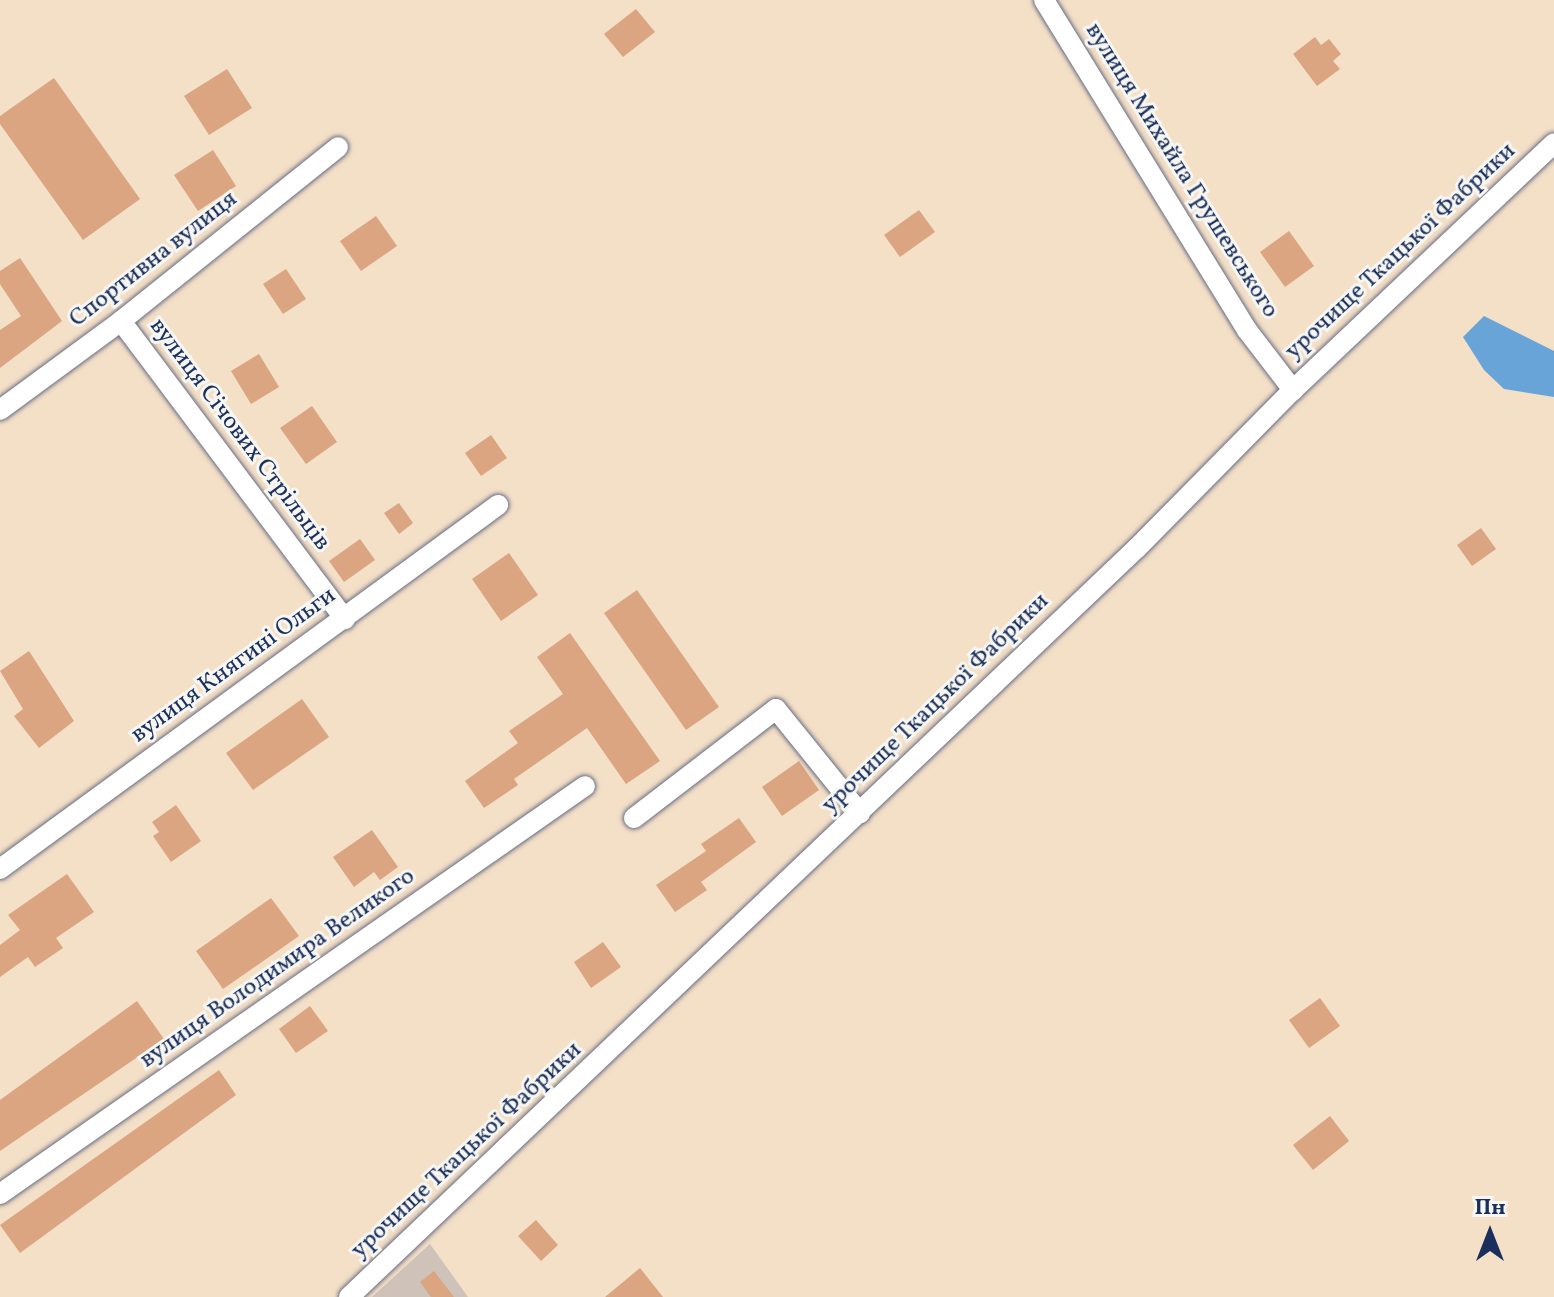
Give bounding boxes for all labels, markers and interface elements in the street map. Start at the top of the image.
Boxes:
street label: вулиця Михайла Грушевського [1078,18,1284,324]
street label: урочище Ткацької Фабрики [1280,137,1522,367]
street label: Спортивна вулиця [64,186,244,334]
street label: вулиця Січових Стрільців [142,313,336,557]
street label: вулиця Княгині Ольги [126,582,342,750]
street label: урочище Ткацької Фабрики [816,588,1056,820]
street label: вулиця Володимира Великого [135,863,421,1075]
street label: урочище Ткацької Фабрики [346,1036,588,1266]
north arrow [1450,1193,1530,1273]
text: Пн [1474,1193,1506,1224]

